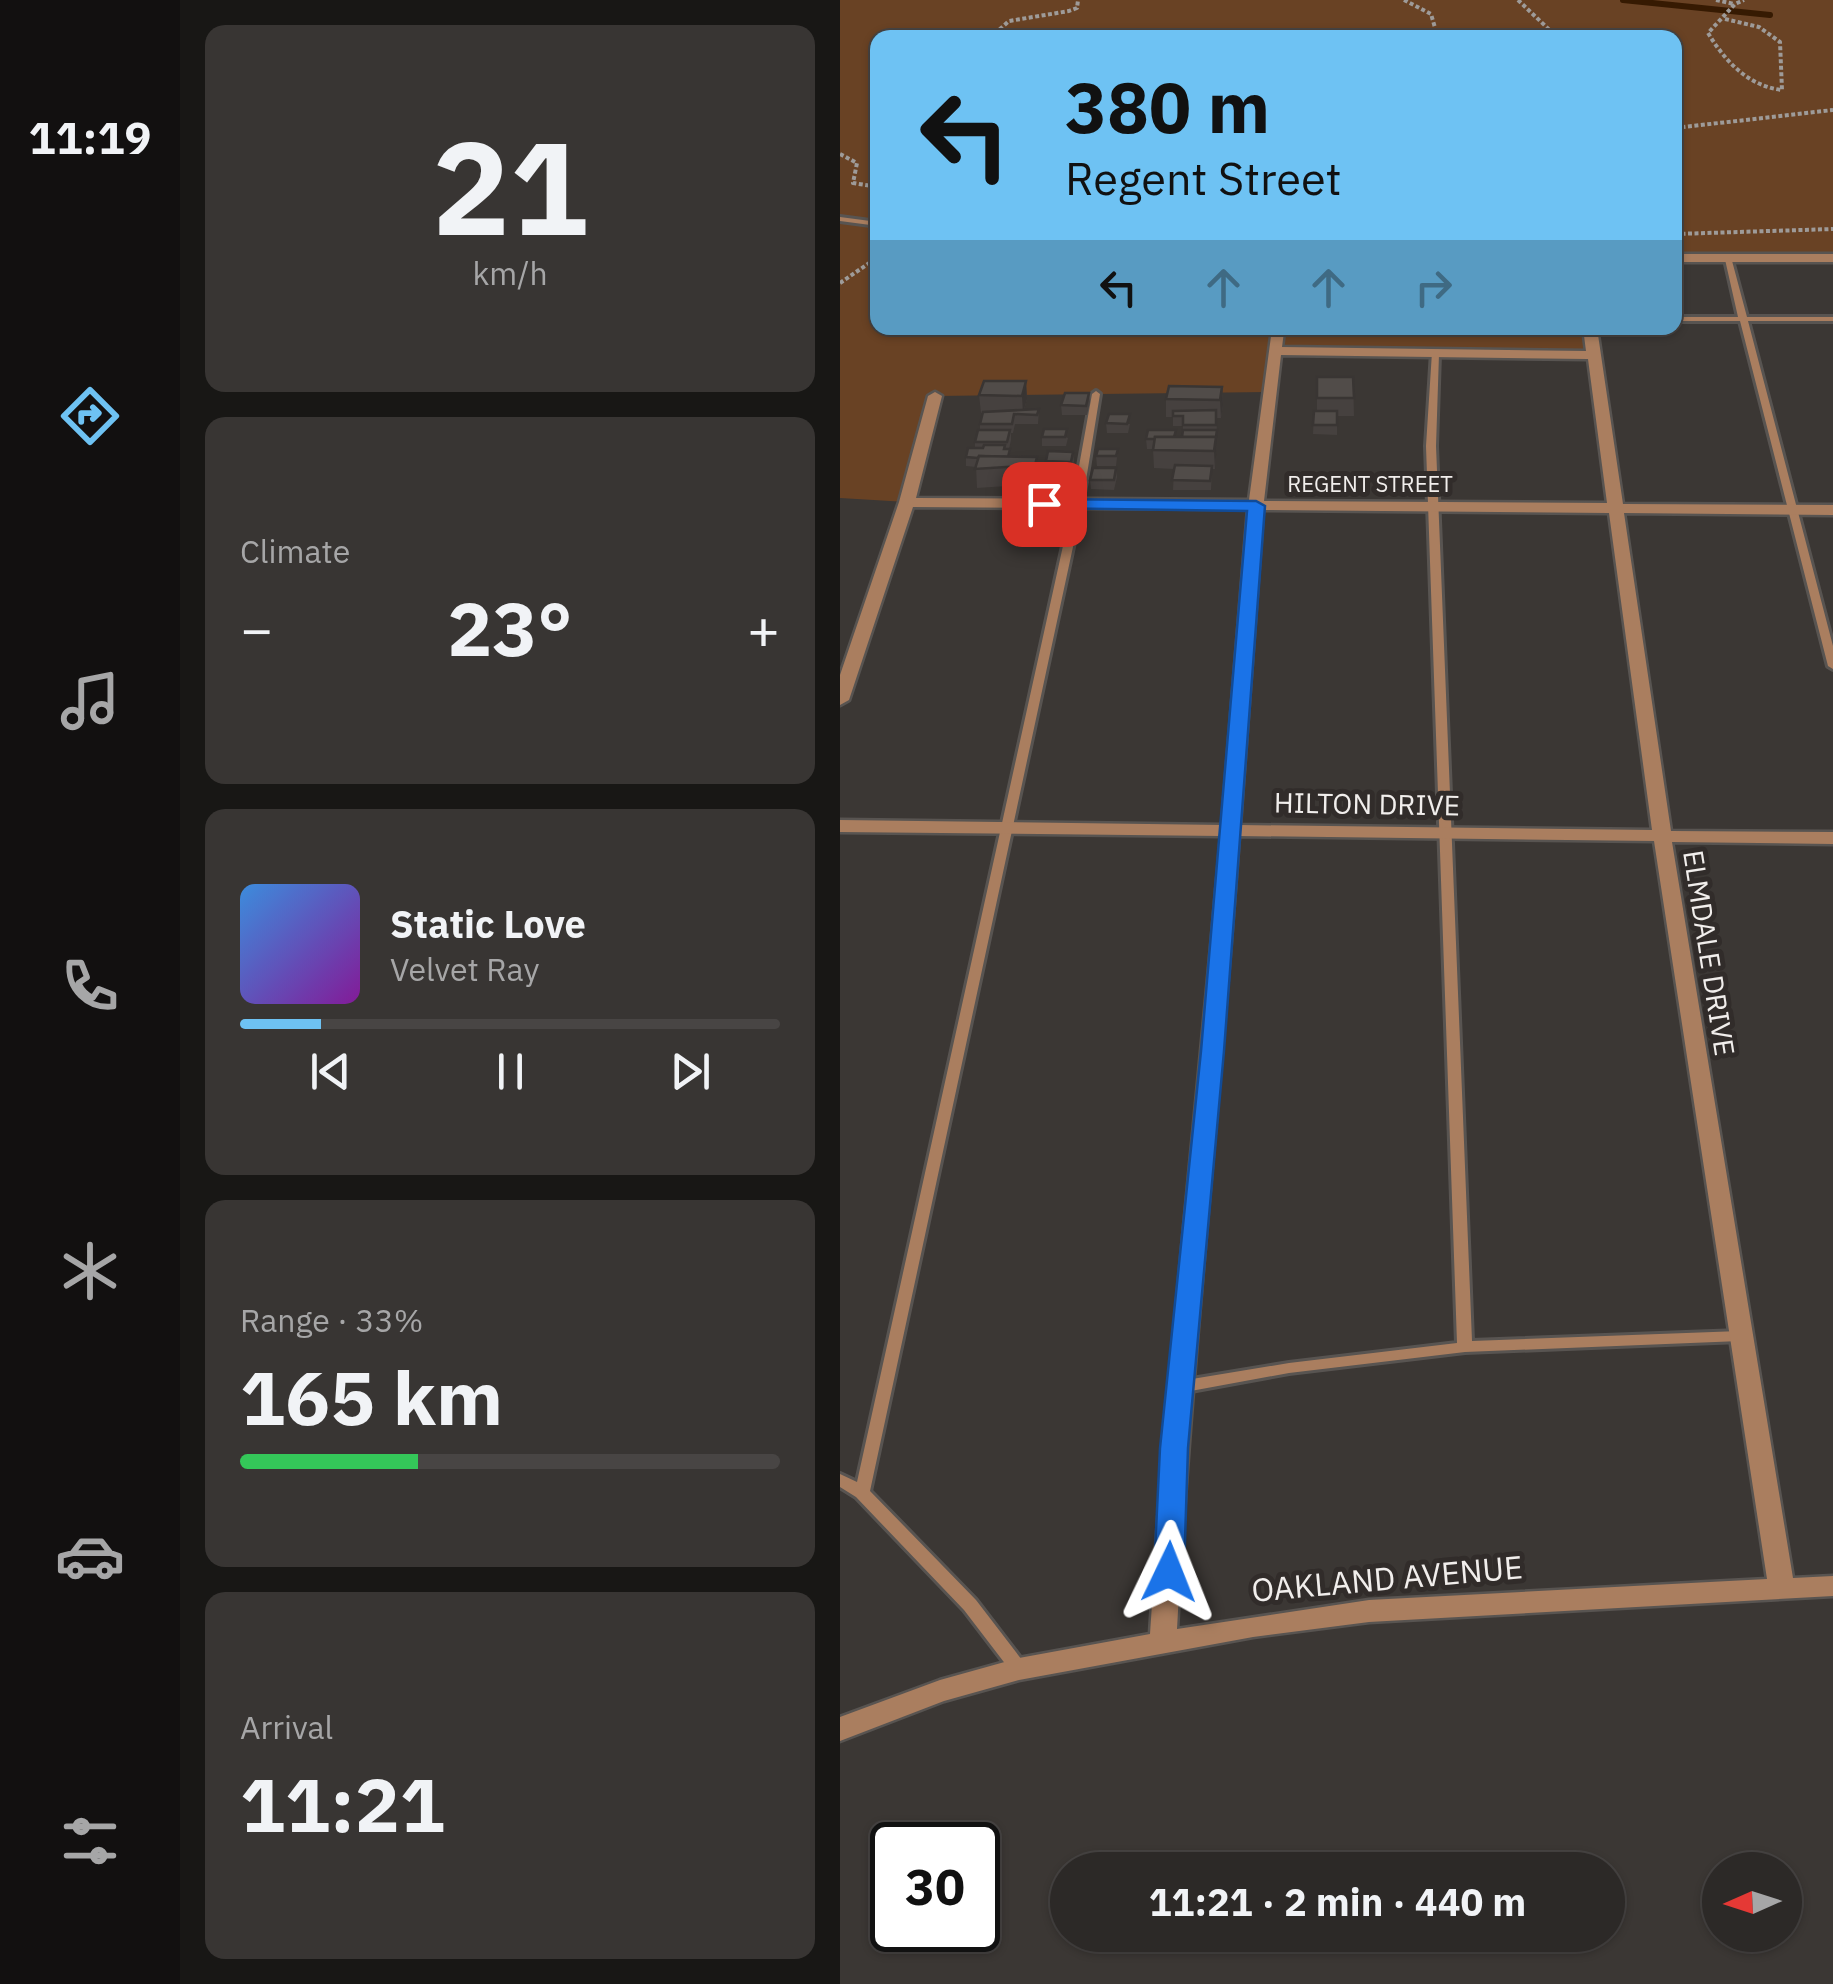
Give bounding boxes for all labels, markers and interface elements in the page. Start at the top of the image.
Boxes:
text: 380 m [1065,61,1270,152]
icon: left [900,70,1030,200]
text: 21 [432,102,588,271]
text: 11:19 [29,108,151,166]
text: Regent Street [1065,149,1341,207]
text: km/h [472,252,548,294]
icon: left [1091,260,1146,315]
icon: ahead [1196,260,1251,315]
icon: ahead [1301,260,1356,315]
icon: right [1406,260,1461,315]
icon: directions [55,381,125,451]
pin [1002,462,1087,547]
street label: REGENT STREET [1287,469,1453,498]
icon: arrive [1017,477,1072,532]
text: Climate [240,530,350,572]
text: 23° [447,579,573,677]
text: − [240,593,273,664]
text: + [747,593,780,664]
icon: music [55,666,125,736]
street label: HILTON DRIVE [1274,783,1460,824]
street label: ELMDALE DRIVE [1675,847,1744,1058]
text: Static Love [390,899,586,948]
text: Velvet Ray [390,948,539,990]
icon: phone [55,951,125,1021]
icon: previous [303,1044,358,1099]
icon: pause [483,1044,538,1099]
icon: next [663,1044,718,1099]
icon: climate [55,1236,125,1306]
text: Range · 33% [240,1299,423,1341]
text: 165 km [240,1348,503,1446]
position arrow [1117,1520,1221,1624]
icon: car [55,1521,125,1591]
street label: OAKLAND AVENUE [1250,1545,1524,1611]
text: Arrival [240,1706,333,1748]
text: 11:21 [240,1755,445,1853]
icon: filters [55,1806,125,1876]
speed limit sign: 30 [870,1822,1000,1952]
north arrow [1702,1852,1802,1952]
map controls [1702,1852,1802,1952]
text: 11:21 · 2 min · 440 m [1149,1877,1526,1926]

